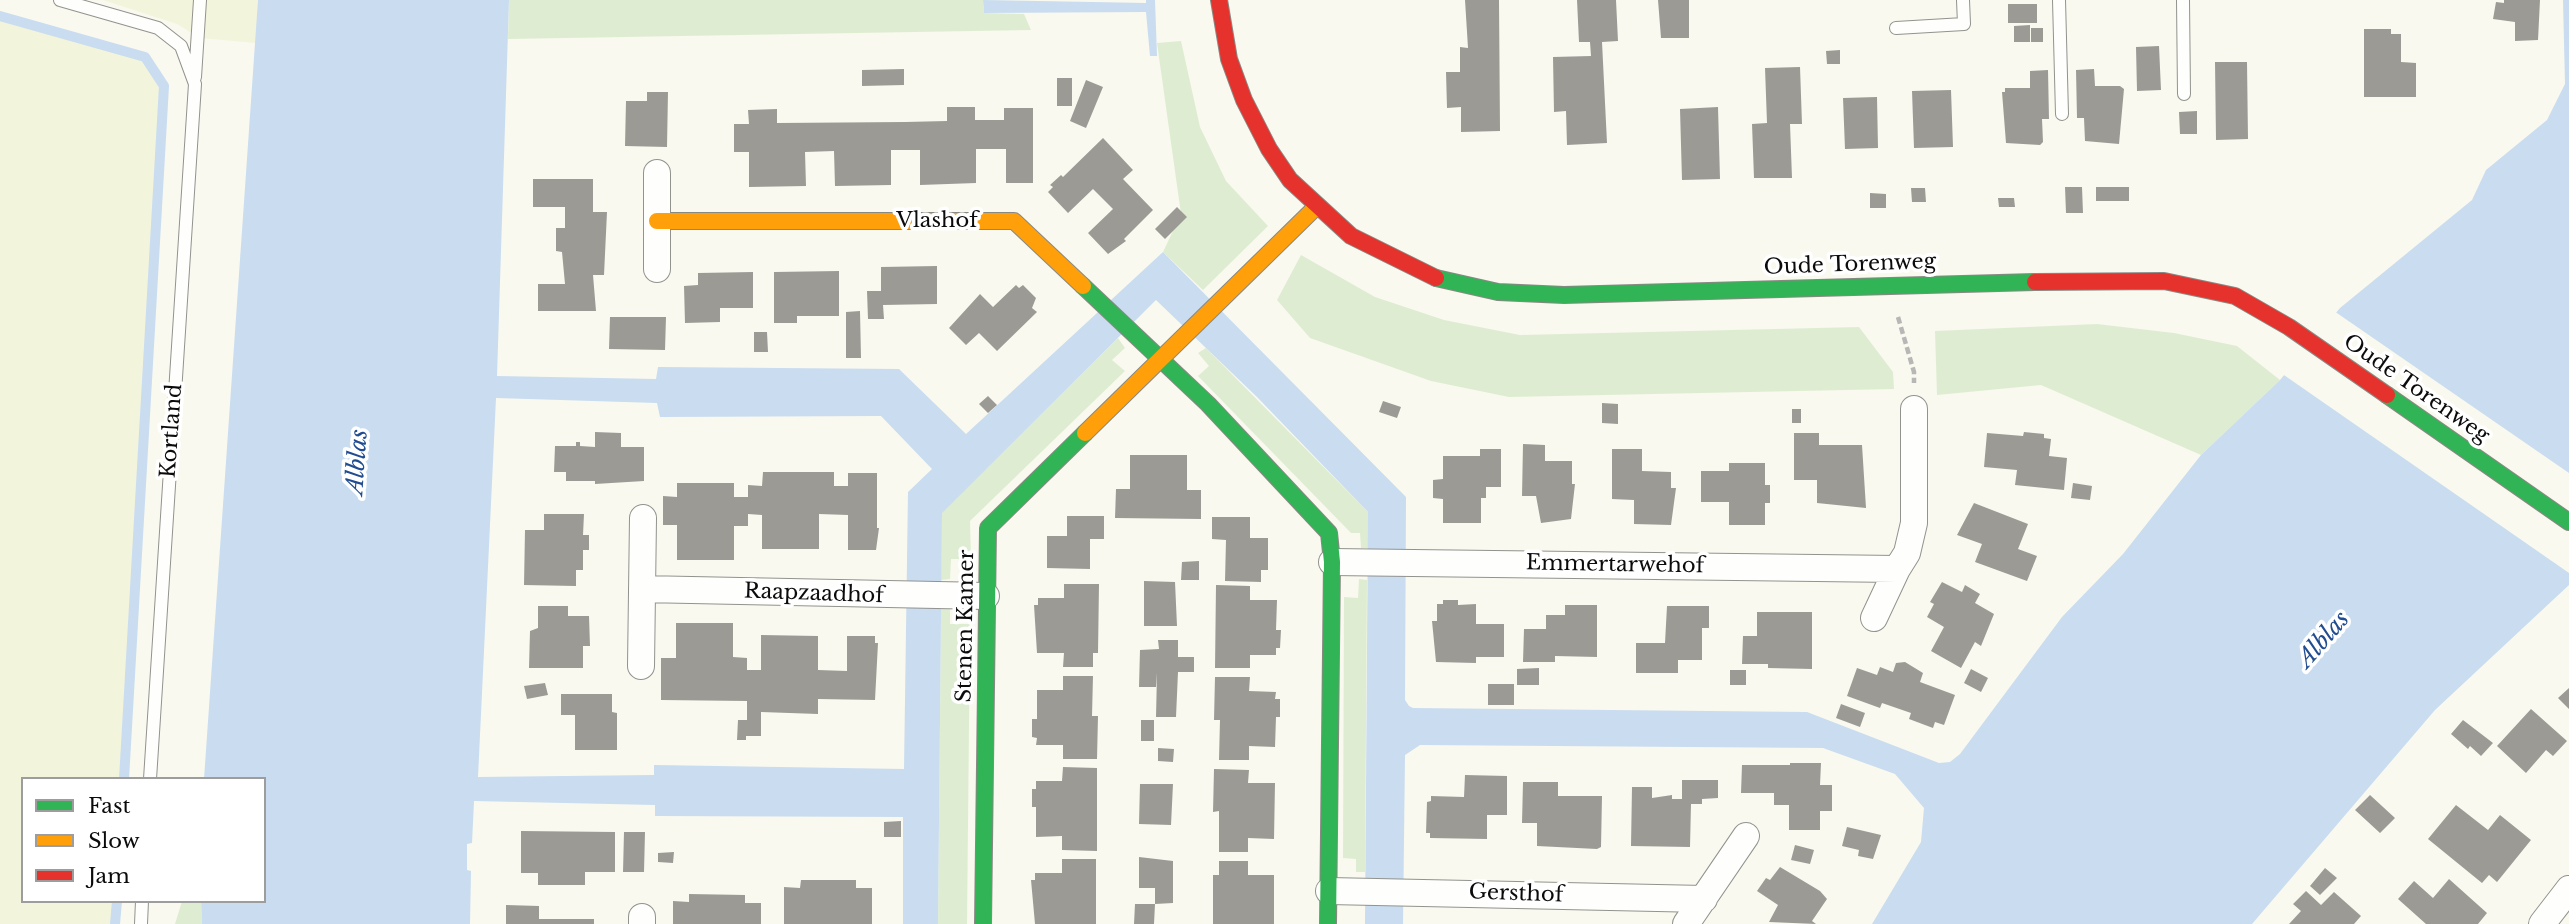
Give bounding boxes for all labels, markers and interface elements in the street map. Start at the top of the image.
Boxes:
street label: Vlashof [896,208,978,234]
street label: Oude Torenweg [1763,249,1937,281]
street label: Oude Torenweg [2338,329,2494,449]
street label: Kortland [156,383,188,479]
water label: Alblas [342,429,374,495]
street label: Stenen Kamer [952,549,980,703]
street label: Emmertarwehof [1526,551,1704,579]
street label: Raapzaadhof [744,579,884,609]
water label: Alblas [2292,606,2356,674]
legend [21,777,266,903]
text: Fast [88,793,130,819]
text: Slow [88,828,140,854]
text: Jam [88,863,130,889]
street label: Gersthof [1468,880,1564,908]

